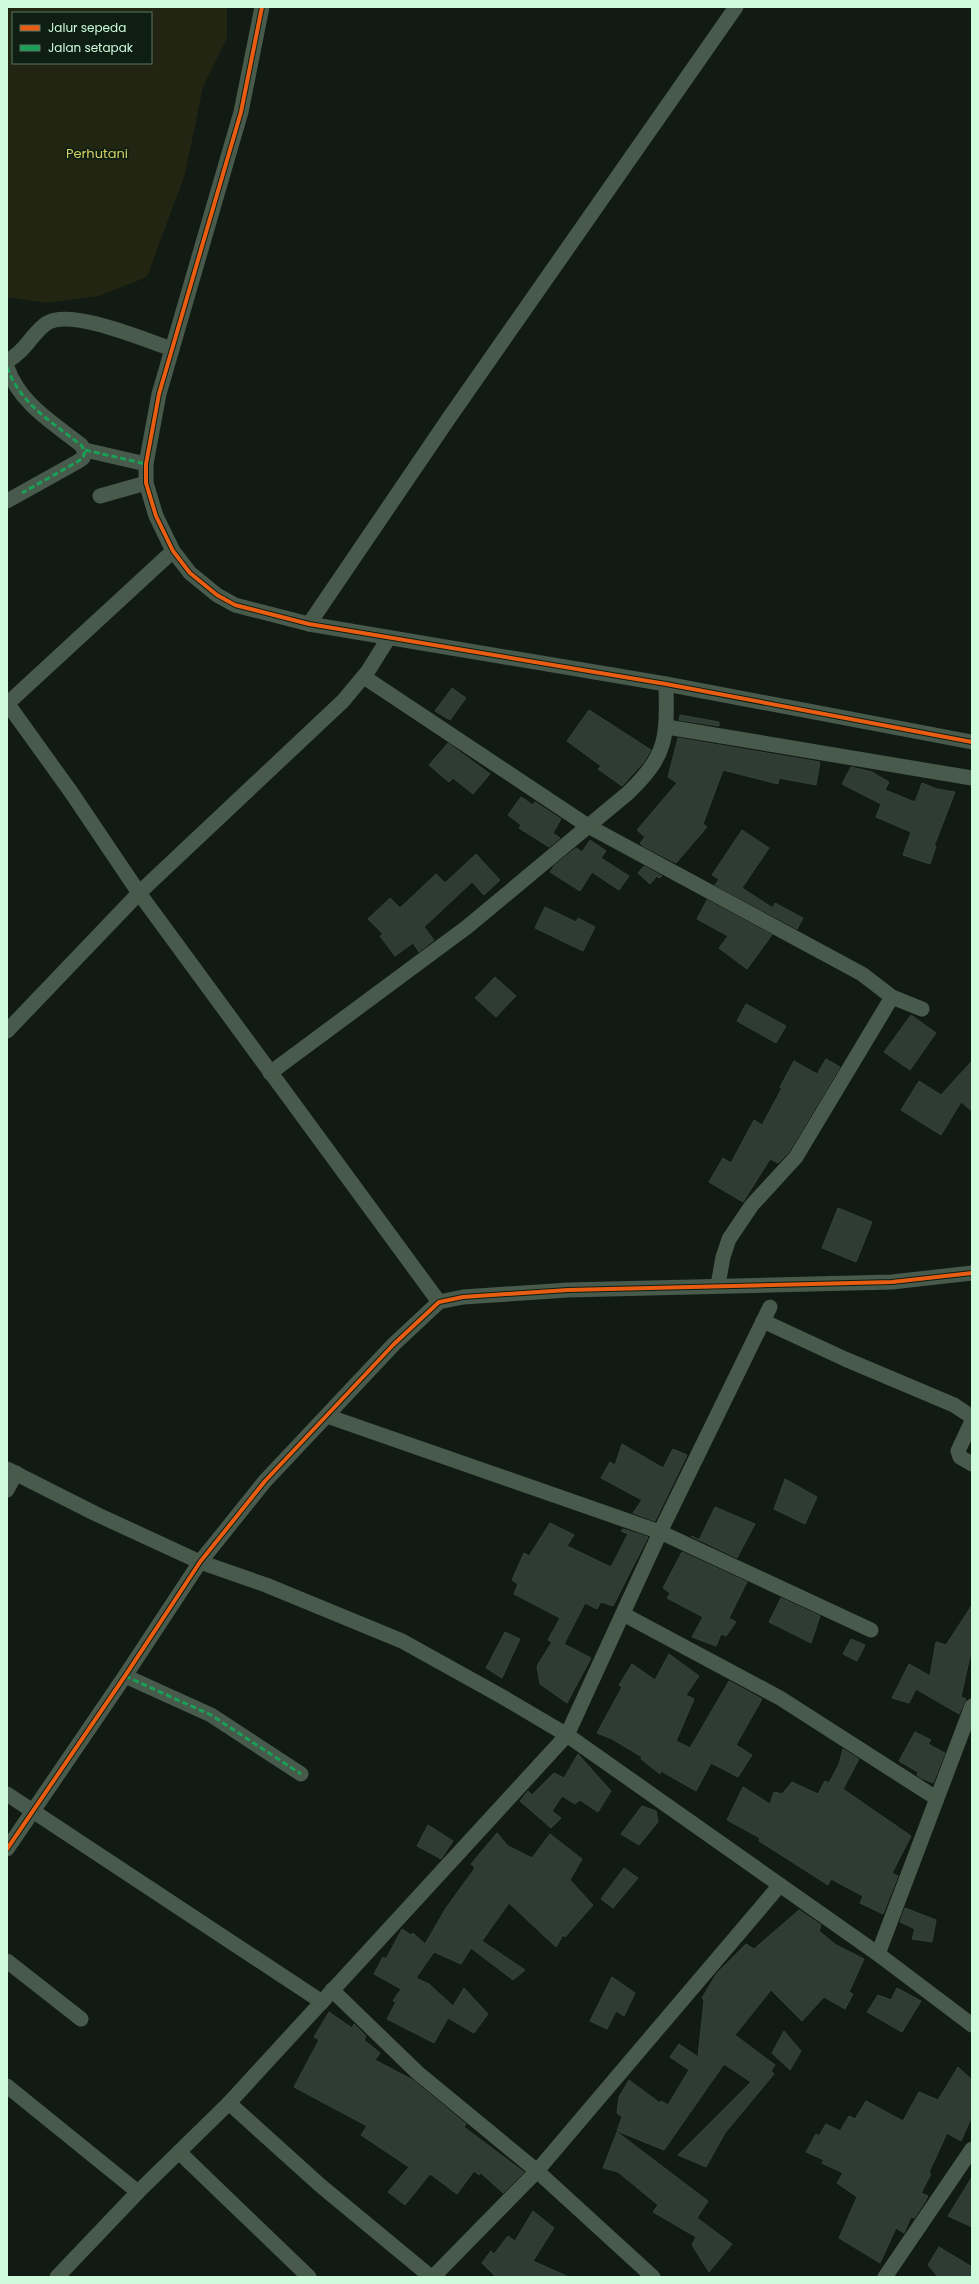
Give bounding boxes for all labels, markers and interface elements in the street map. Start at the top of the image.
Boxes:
legend [12,12,152,64]
text: Jalur sepeda [48,19,126,36]
text: Jalan setapak [48,39,134,56]
park label: Perhutani [66,144,128,163]

